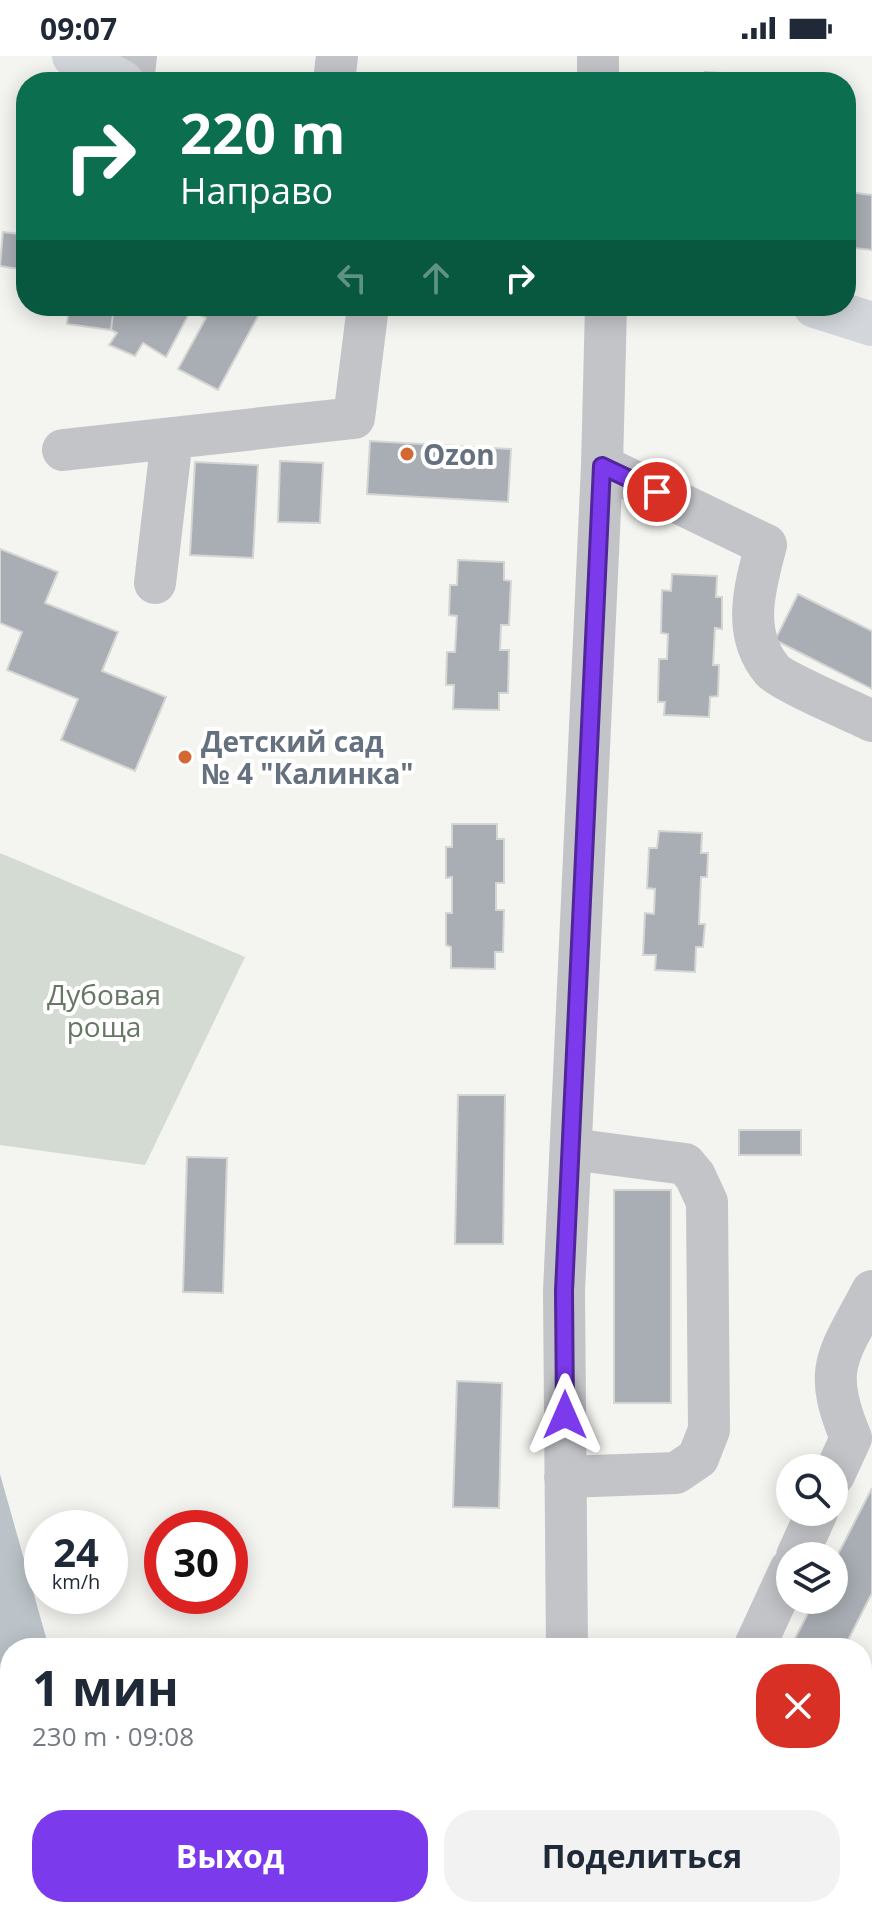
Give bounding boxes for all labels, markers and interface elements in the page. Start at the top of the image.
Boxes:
text: 09:07 [40,8,117,49]
text: 220 m [180,94,346,170]
icon: right [48,104,152,208]
text: Направо [180,166,333,215]
icon: left [330,256,374,300]
icon: ahead [414,256,458,300]
icon: right [498,256,542,300]
place label: Ozon [423,435,495,473]
marker: Ozon [398,445,416,463]
pin [623,458,691,526]
icon: arrive [635,470,679,514]
place label: Детский сад № 4 "Калинка" [201,722,414,792]
marker: Детский сад № 4 "Калинка" [176,748,194,766]
park label: Дубовая роща [47,975,161,1045]
position arrow [523,1373,607,1457]
map controls [776,1454,848,1614]
button: search [776,1454,848,1526]
speed limit sign: 30 [144,1510,248,1614]
text: 24 [53,1524,99,1579]
button: layers [776,1542,848,1614]
text: km/h [52,1568,100,1595]
text: 1 мин [32,1655,179,1720]
button: close [756,1664,840,1748]
text: 230 m · 09:08 [32,1718,194,1754]
button: Выход [32,1810,428,1902]
button: Поделиться [444,1810,840,1902]

